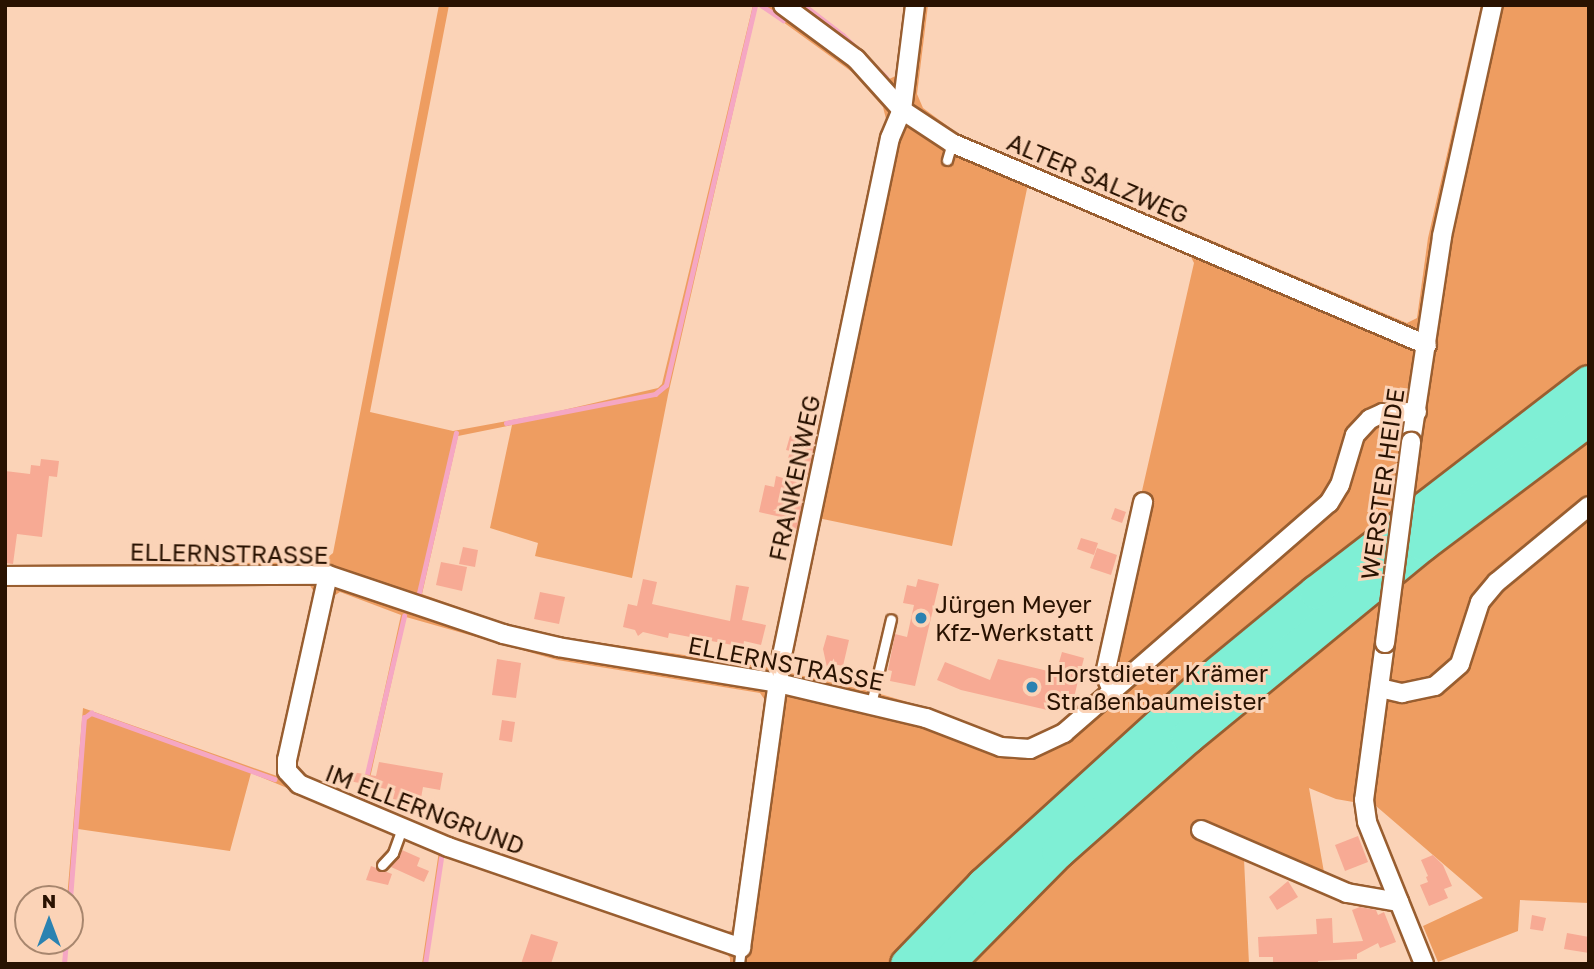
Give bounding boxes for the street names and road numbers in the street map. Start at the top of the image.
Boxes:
street label: ALTER SALZWEG [1003,127,1193,229]
street label: WERSTER HEIDE [1354,387,1410,581]
street label: FRANKENWEG [762,392,826,564]
street label: ELLERNSTRASSE [129,537,329,569]
street label: ELLERNSTRASSE [686,630,886,696]
street label: IM ELLERNGRUND [321,758,529,860]

